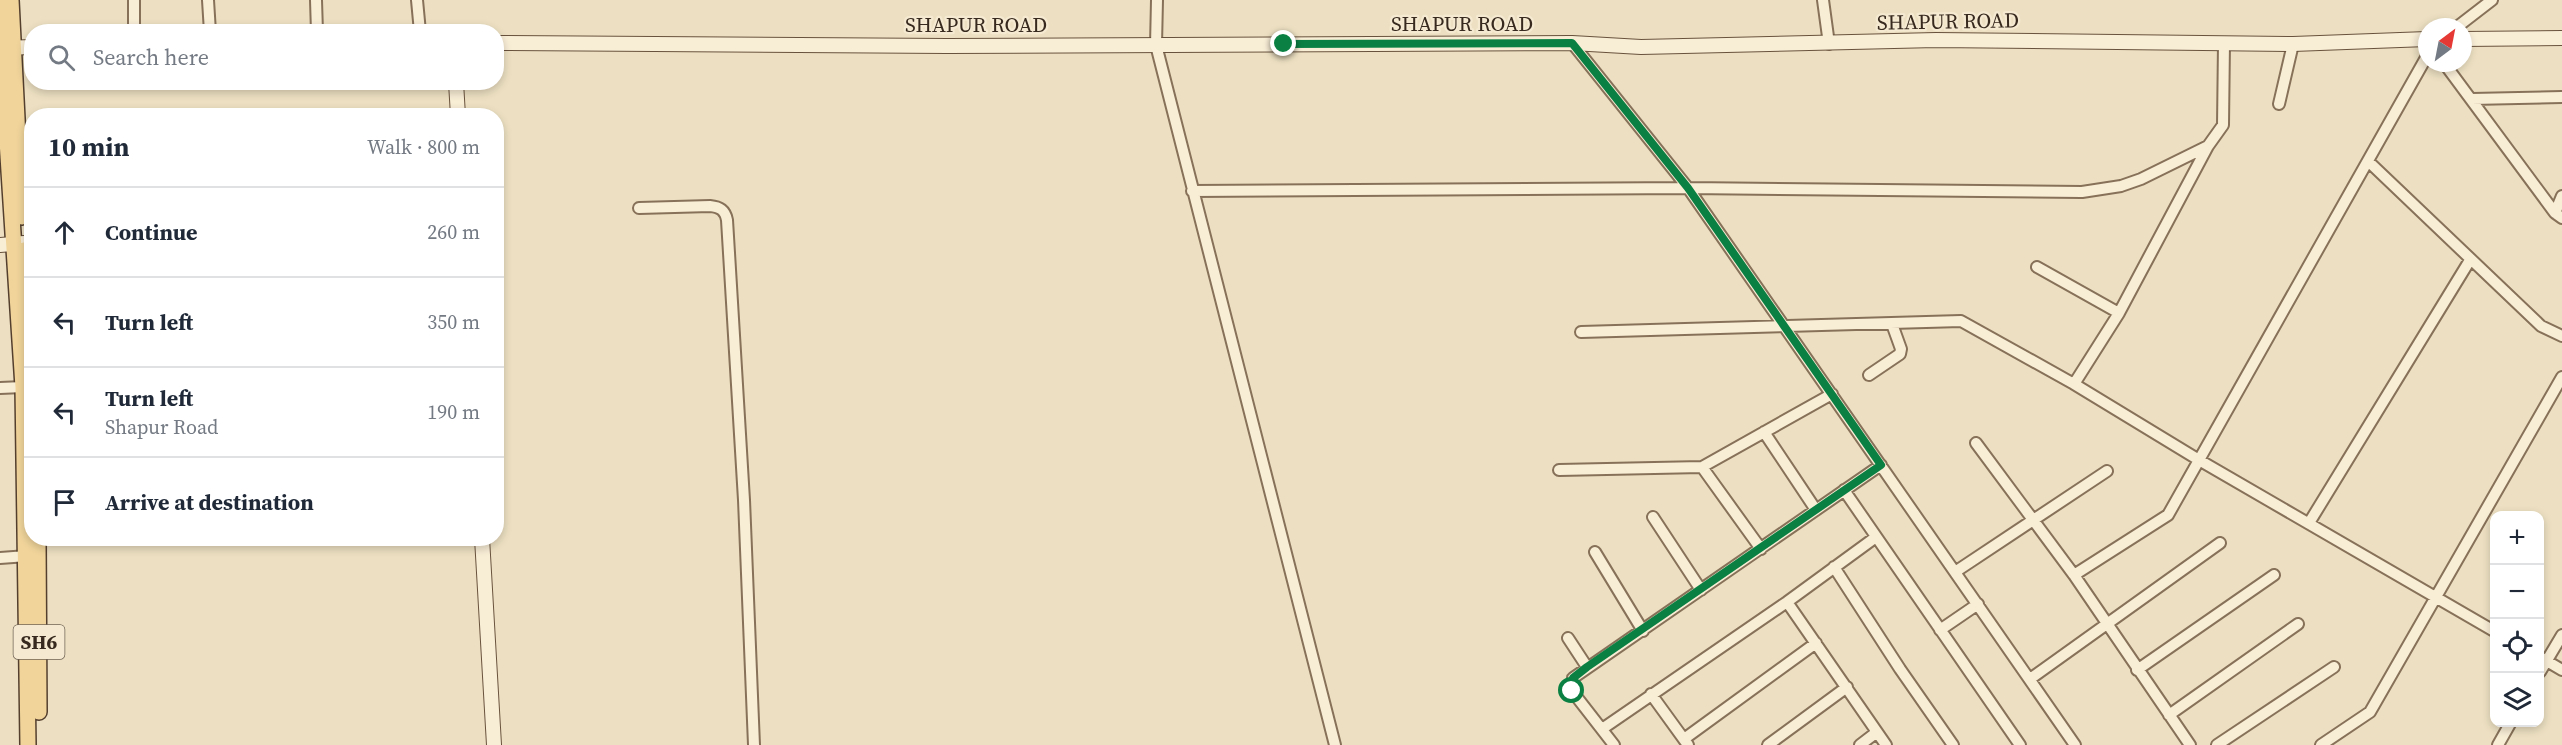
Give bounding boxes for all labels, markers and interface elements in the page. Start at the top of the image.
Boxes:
street label: SHAPUR ROAD [1877,5,2019,37]
street label: SHAPUR ROAD [1391,9,1533,38]
street label: SHAPUR ROAD [905,10,1047,39]
north arrow [2418,18,2472,72]
search box [24,24,504,90]
route end [1270,30,1296,56]
icon: search [45,41,78,74]
text: Search here [93,42,209,72]
text: 10 min [48,129,130,165]
text: Walk · 800 m [367,133,480,161]
icon: ahead [48,216,81,249]
text: Continue [105,217,198,247]
text: 260 m [427,218,480,246]
icon: left [48,306,81,339]
text: Turn left [105,307,193,337]
text: 350 m [427,308,480,336]
text: Turn left [105,383,193,413]
icon: left [48,396,81,429]
text: 190 m [427,398,480,426]
text: Shapur Road [105,413,218,441]
icon: arrive [48,486,81,519]
text: Arrive at destination [105,487,314,517]
map controls [2490,511,2544,727]
button: + [2490,511,2544,565]
button: − [2490,565,2544,619]
button: locate [2490,619,2544,673]
road number: SH6 [14,625,64,659]
button: layers [2490,673,2544,727]
route start [1558,677,1584,703]

